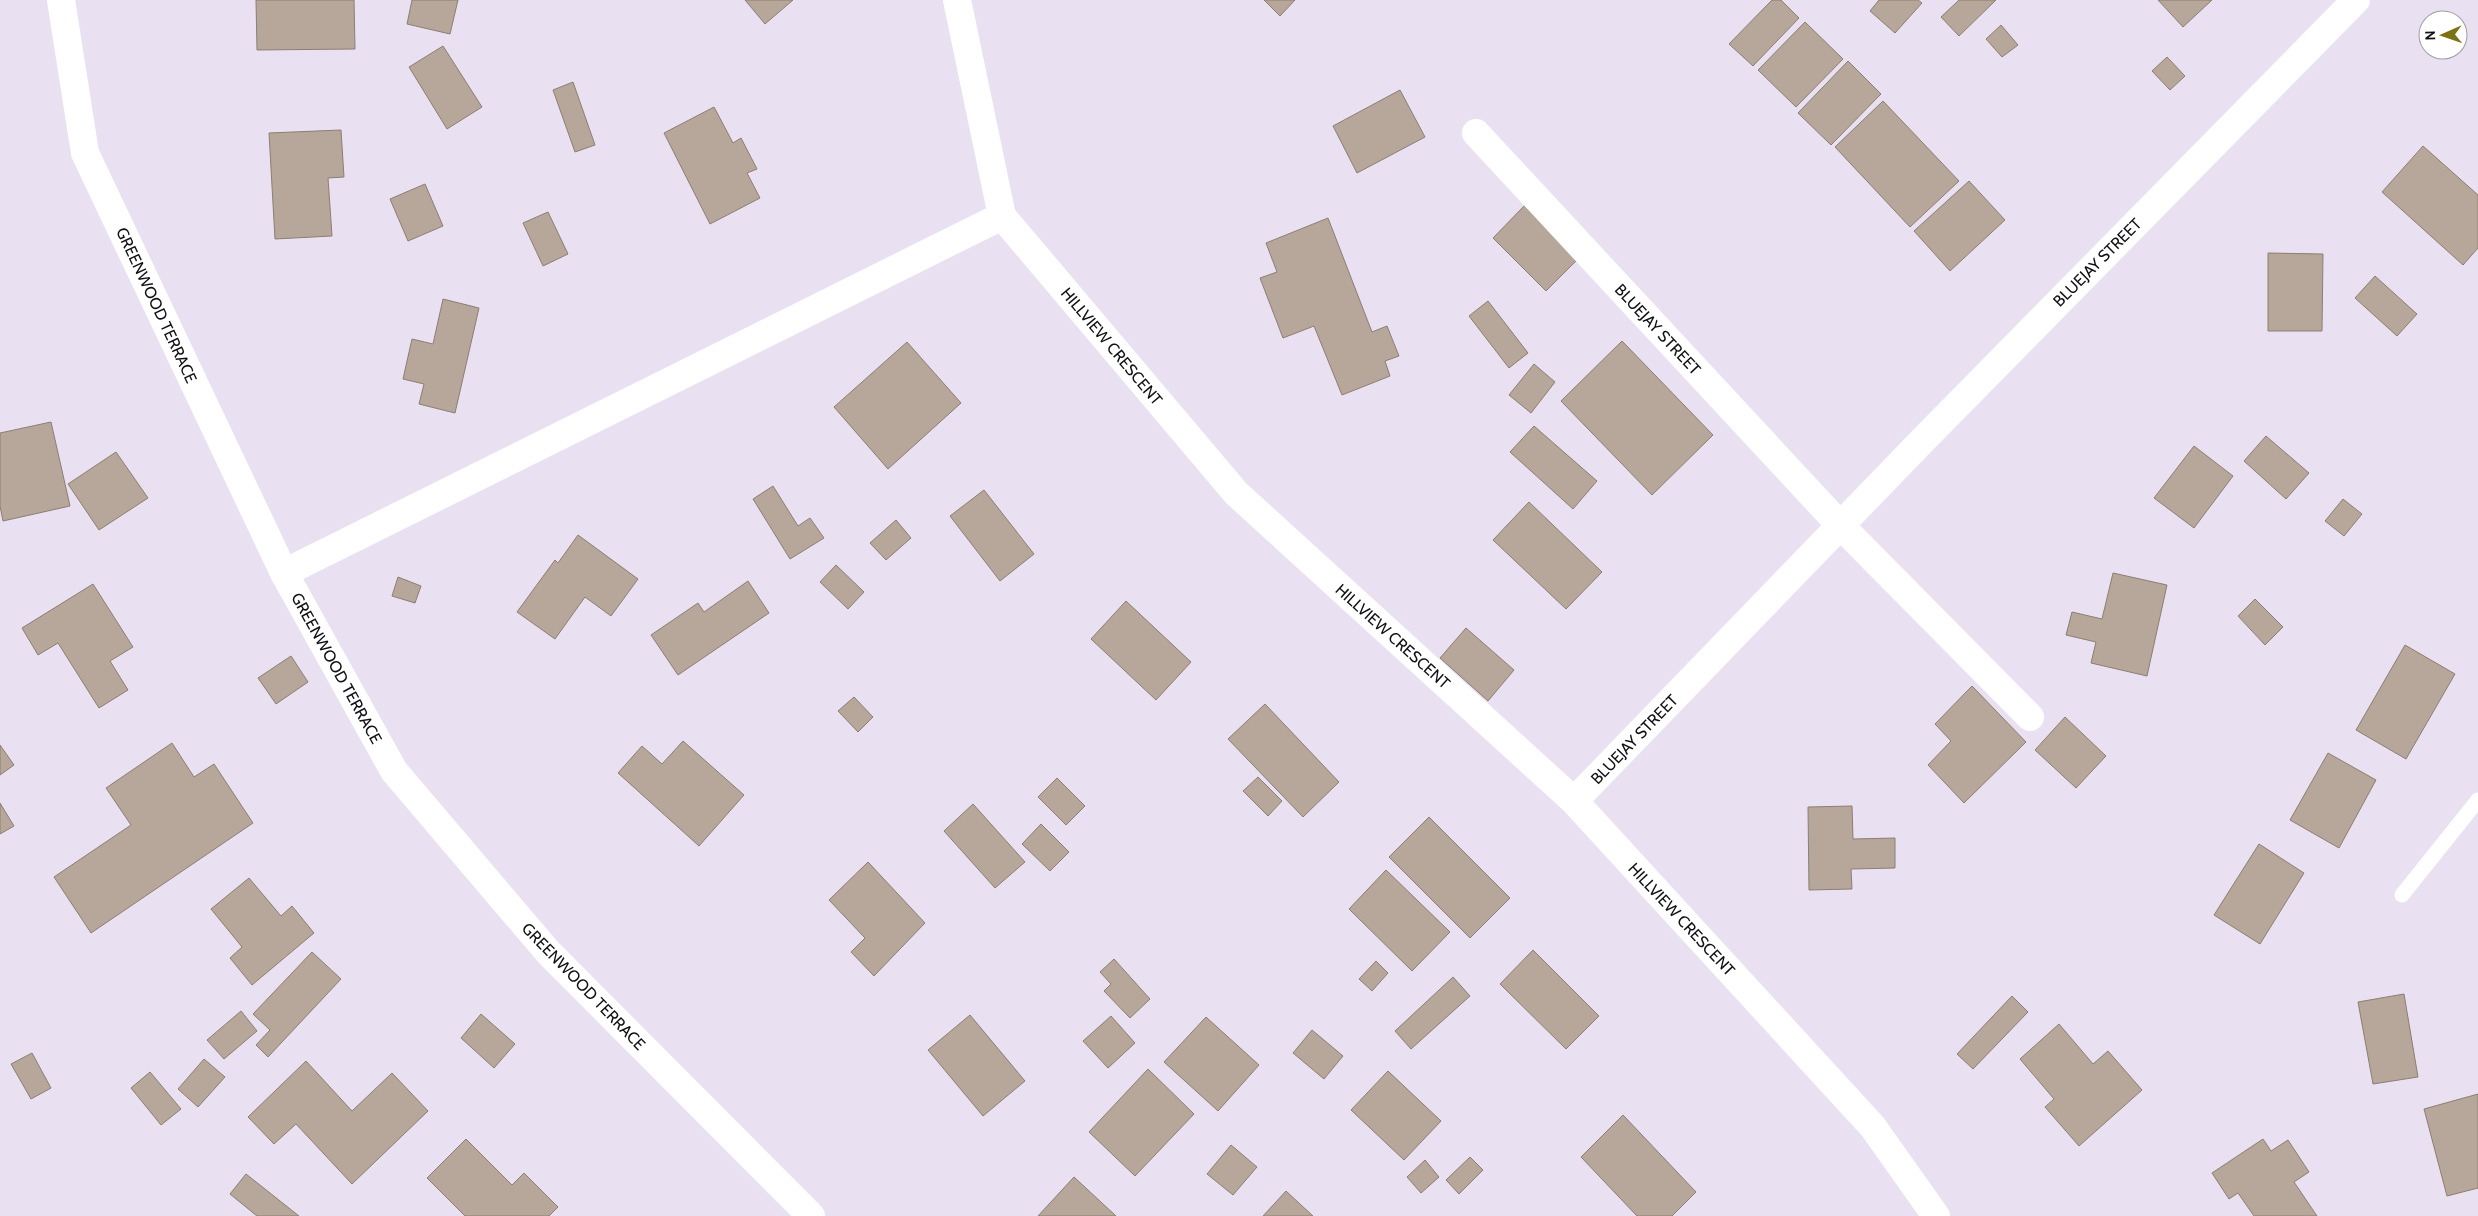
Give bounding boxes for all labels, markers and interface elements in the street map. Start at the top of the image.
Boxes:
north arrow [2418,10,2468,60]
text: N [2421,30,2439,41]
street label: BLUEJAY STREET [2049,214,2146,310]
street label: GREENWOOD TERRACE [112,224,201,386]
street label: BLUEJAY STREET [1611,280,1705,379]
street label: HILLVIEW CRESCENT [1057,284,1167,409]
street label: HILLVIEW CRESCENT [1332,580,1454,693]
street label: GREENWOOD TERRACE [287,590,386,747]
street label: BLUEJAY STREET [1587,690,1682,788]
street label: HILLVIEW CRESCENT [1624,859,1739,980]
street label: GREENWOOD TERRACE [518,919,649,1054]

